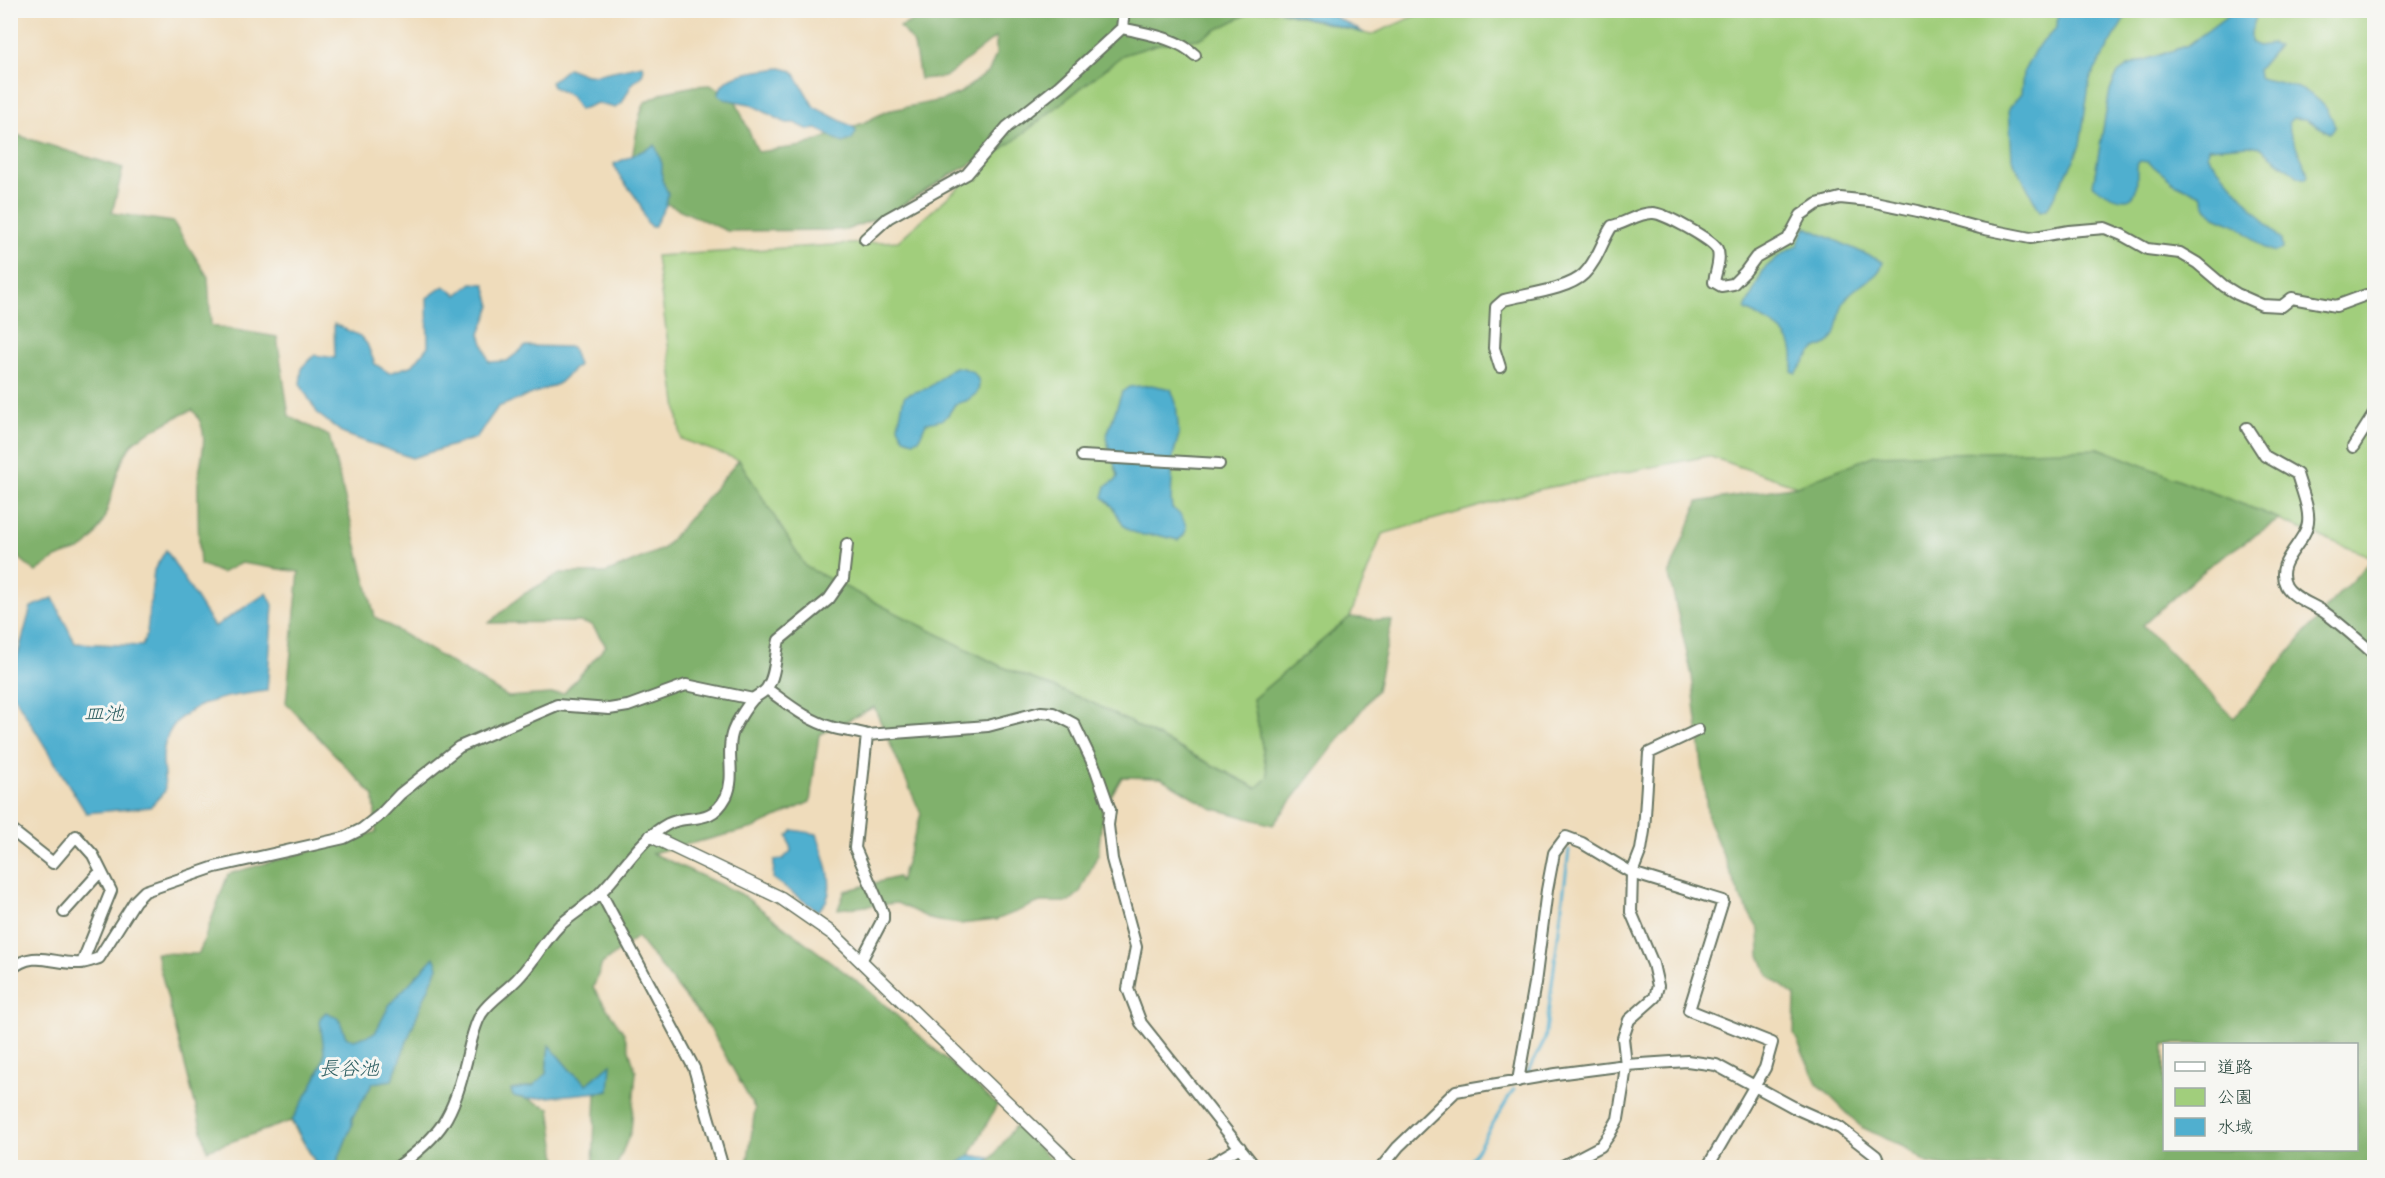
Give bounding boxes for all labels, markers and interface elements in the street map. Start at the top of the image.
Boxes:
water label: 皿池 [84,701,125,725]
legend [2163,1043,2358,1151]
water label: 長谷池 [319,1056,380,1080]
text: 道路 [2217,1056,2253,1078]
text: 公園 [2217,1086,2253,1108]
text: 水域 [2217,1116,2253,1138]

